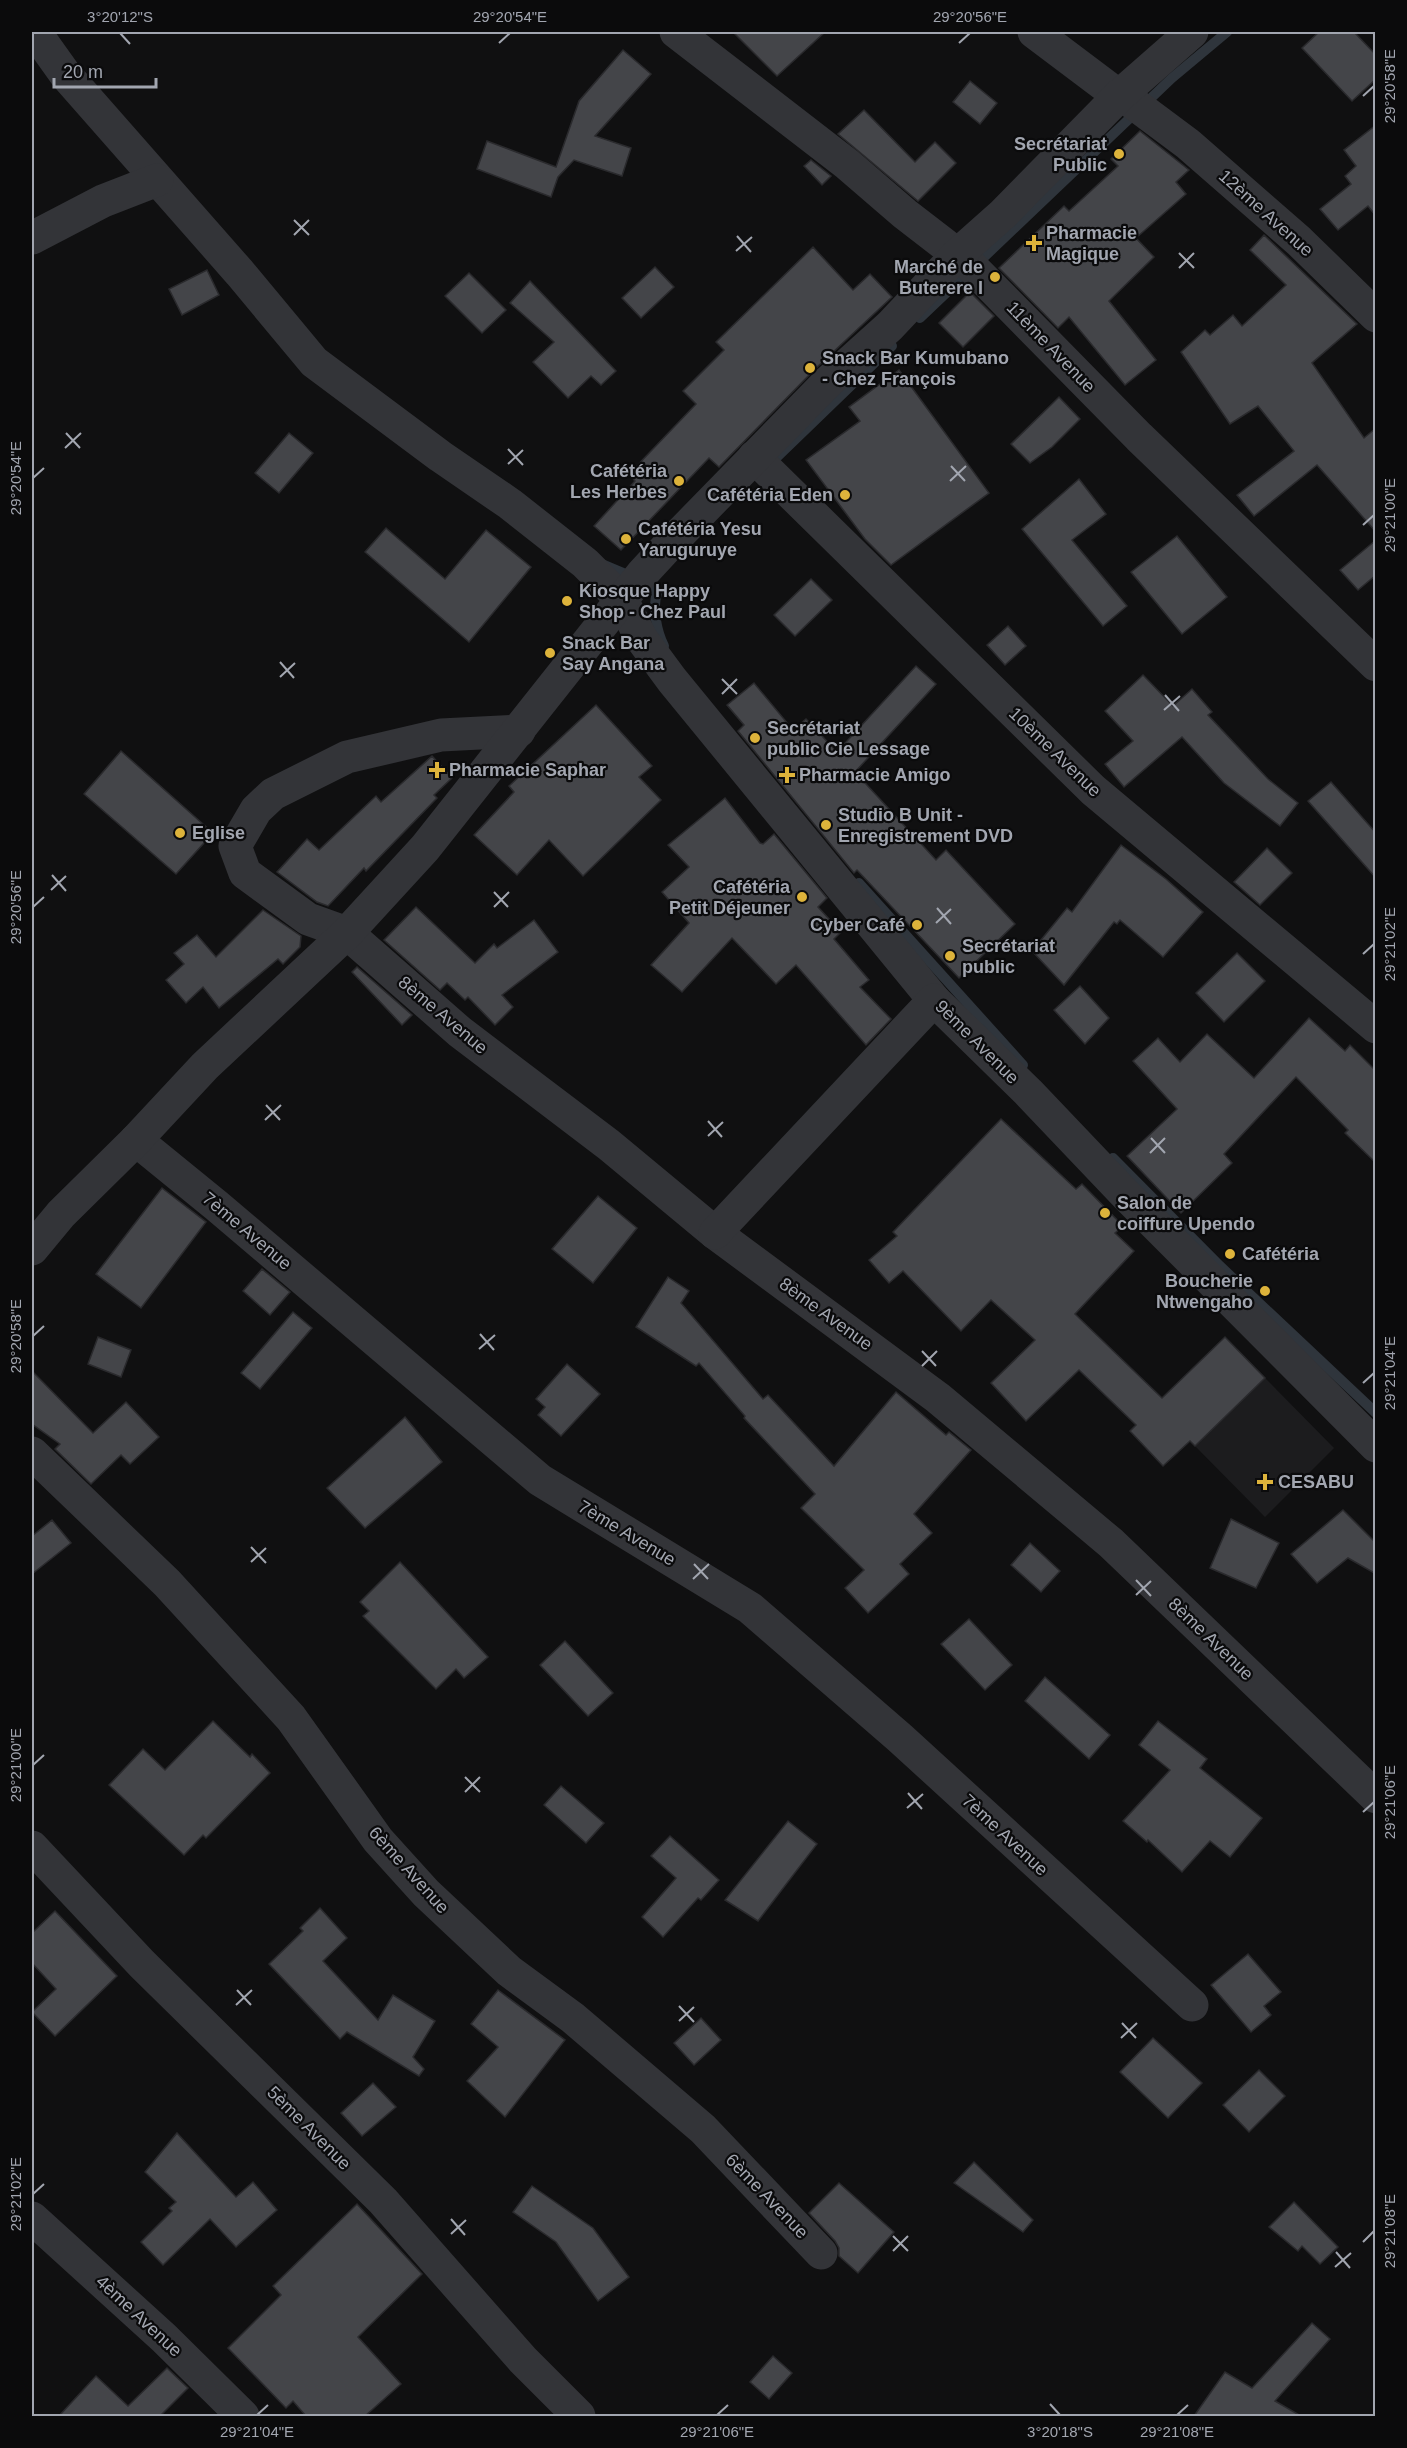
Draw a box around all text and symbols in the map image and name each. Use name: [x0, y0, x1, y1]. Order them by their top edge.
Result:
text: 3°20'12"S: [87, 8, 153, 25]
text: 29°20'54"E: [473, 8, 547, 25]
text: 29°20'56"E: [933, 8, 1007, 25]
text: 29°20'58"E: [1381, 49, 1398, 123]
scale bar: [54, 51, 156, 89]
text: 20 m: [63, 62, 103, 82]
place label: Secrétariat Public: [1014, 134, 1107, 175]
marker: Secrétariat Public: [1112, 147, 1126, 161]
street label: 12ème Avenue: [1215, 165, 1317, 261]
place label: Pharmacie Magique: [1046, 223, 1137, 264]
marker: Pharmacie Magique: [1027, 236, 1041, 250]
place label: Marché de Buterere I: [894, 257, 983, 298]
marker: Marché de Buterere I: [988, 270, 1002, 284]
street label: 11ème Avenue: [1003, 297, 1099, 397]
place label: Snack Bar Kumubano - Chez François: [822, 348, 1009, 389]
marker: Snack Bar Kumubano - Chez François: [803, 361, 817, 375]
text: 29°20'54"E: [7, 441, 24, 515]
place label: Cafétéria Les Herbes: [570, 461, 668, 502]
marker: Cafétéria Les Herbes: [672, 474, 686, 488]
text: 29°21'00"E: [1381, 478, 1398, 552]
place label: Cafétéria Eden: [707, 485, 833, 505]
marker: Cafétéria Eden: [838, 488, 852, 502]
place label: Cafétéria Yesu Yaruguruye: [638, 519, 762, 560]
marker: Cafétéria Yesu Yaruguruye: [619, 532, 633, 546]
place label: Kiosque Happy Shop - Chez Paul: [579, 581, 726, 622]
marker: Kiosque Happy Shop - Chez Paul: [560, 594, 574, 608]
place label: Snack Bar Say Angana: [562, 633, 665, 674]
marker: Snack Bar Say Angana: [543, 646, 557, 660]
street label: 10ème Avenue: [1005, 703, 1105, 801]
place label: Secrétariat public Cie Lessage: [767, 718, 930, 759]
marker: Secrétariat public Cie Lessage: [748, 731, 762, 745]
place label: Pharmacie Saphar: [449, 760, 606, 780]
marker: Pharmacie Saphar: [430, 763, 444, 777]
place label: Pharmacie Amigo: [799, 765, 950, 785]
marker: Pharmacie Amigo: [780, 768, 794, 782]
place label: Studio B Unit - Enregistrement DVD: [838, 805, 1013, 846]
marker: Studio B Unit - Enregistrement DVD: [819, 818, 833, 832]
place label: Eglise: [192, 823, 245, 843]
marker: Eglise: [173, 826, 187, 840]
text: 29°20'56"E: [7, 870, 24, 944]
place label: Cafétéria Petit Déjeuner: [669, 877, 791, 918]
marker: Cafétéria Petit Déjeuner: [795, 890, 809, 904]
text: 29°21'02"E: [1381, 907, 1398, 981]
place label: Cyber Café: [810, 915, 905, 935]
marker: Cyber Café: [910, 918, 924, 932]
place label: Secrétariat public: [962, 936, 1055, 977]
marker: Secrétariat public: [943, 949, 957, 963]
street label: 8ème Avenue: [395, 972, 491, 1058]
street label: 9ème Avenue: [931, 996, 1023, 1088]
street label: 7ème Avenue: [199, 1188, 295, 1274]
place label: Salon de coiffure Upendo: [1117, 1193, 1255, 1234]
marker: Salon de coiffure Upendo: [1098, 1206, 1112, 1220]
place label: Cafétéria: [1242, 1244, 1320, 1264]
marker: Cafétéria: [1223, 1247, 1237, 1261]
place label: Boucherie Ntwengaho: [1156, 1271, 1253, 1312]
street label: 8ème Avenue: [776, 1274, 876, 1354]
marker: Boucherie Ntwengaho: [1258, 1284, 1272, 1298]
text: 29°20'58"E: [7, 1299, 24, 1373]
text: 29°21'04"E: [1381, 1336, 1398, 1410]
place label: CESABU: [1278, 1472, 1354, 1492]
marker: CESABU: [1256, 1473, 1274, 1491]
street label: 7ème Avenue: [575, 1496, 679, 1570]
street label: 8ème Avenue: [1165, 1594, 1257, 1684]
text: 29°21'00"E: [7, 1728, 24, 1802]
text: 29°21'06"E: [1381, 1765, 1398, 1839]
street label: 7ème Avenue: [958, 1790, 1052, 1880]
street label: 6ème Avenue: [365, 1823, 453, 1917]
street label: 5ème Avenue: [263, 2082, 355, 2174]
street label: 6ème Avenue: [722, 2150, 812, 2242]
text: 29°21'02"E: [7, 2157, 24, 2231]
text: 29°21'08"E: [1381, 2194, 1398, 2268]
street label: 4ème Avenue: [92, 2271, 186, 2361]
text: 29°21'04"E: [220, 2423, 294, 2440]
text: 29°21'06"E: [680, 2423, 754, 2440]
text: 3°20'18"S: [1027, 2423, 1093, 2440]
text: 29°21'08"E: [1140, 2423, 1214, 2440]

